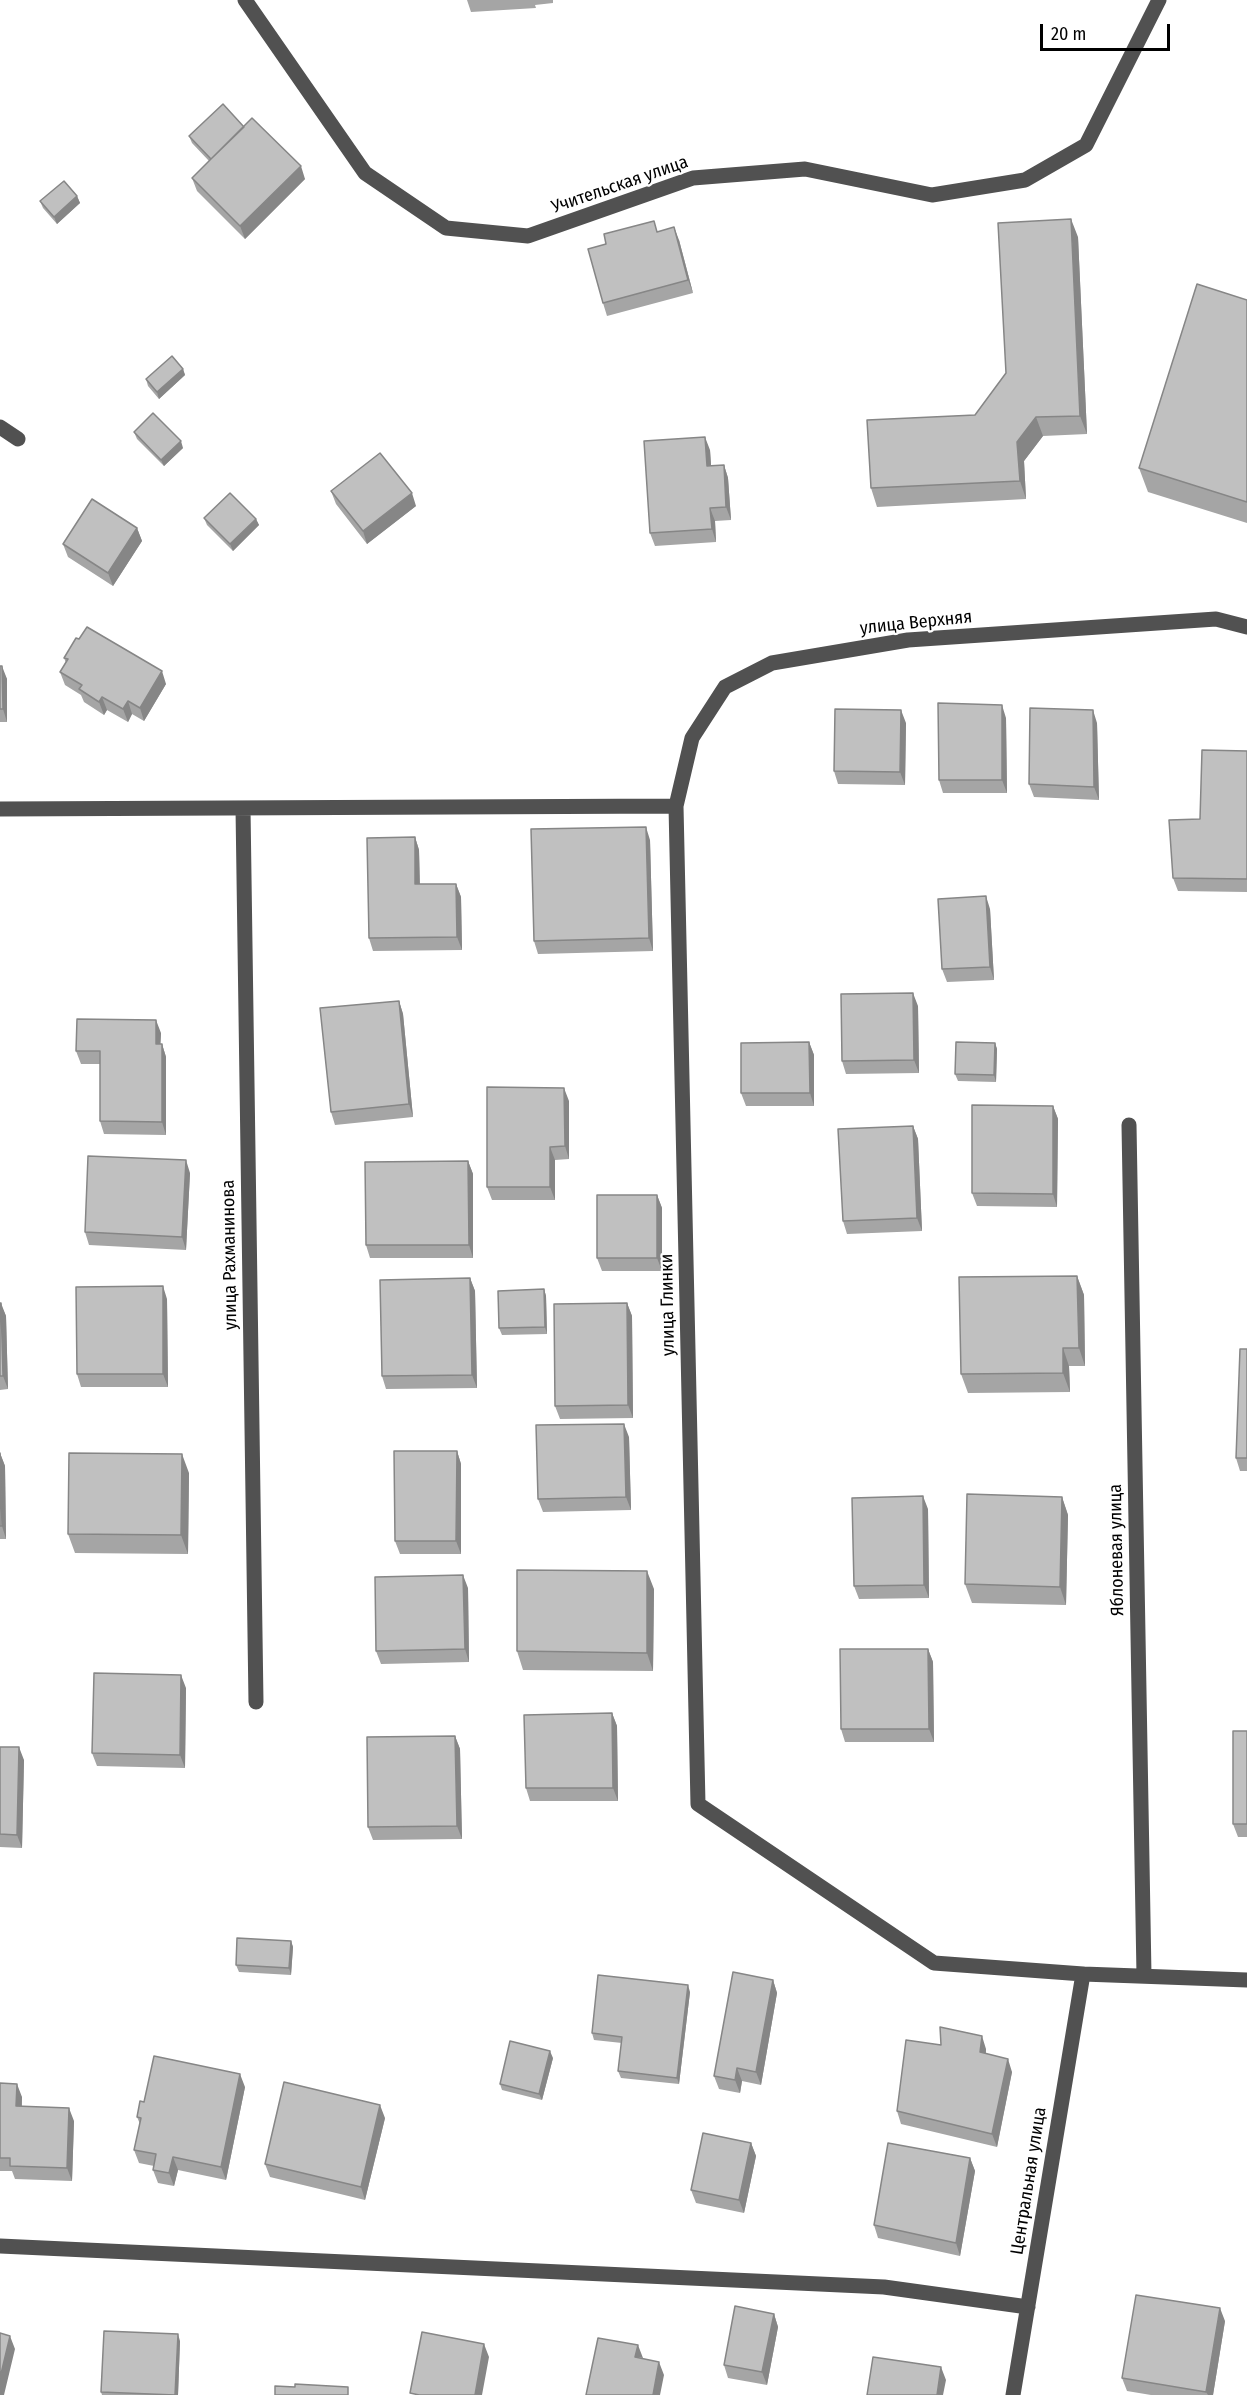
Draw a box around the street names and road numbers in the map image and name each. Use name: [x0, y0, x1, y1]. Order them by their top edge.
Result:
street label: Учительская улица: [549, 152, 691, 218]
street label: улица Верхняя: [859, 606, 973, 640]
street label: улица Рахманинова: [218, 1180, 242, 1330]
street label: улица Глинки: [656, 1254, 680, 1356]
street label: Яблоневая улица: [1105, 1484, 1129, 1616]
street label: Центральная улица: [1007, 2106, 1051, 2256]

